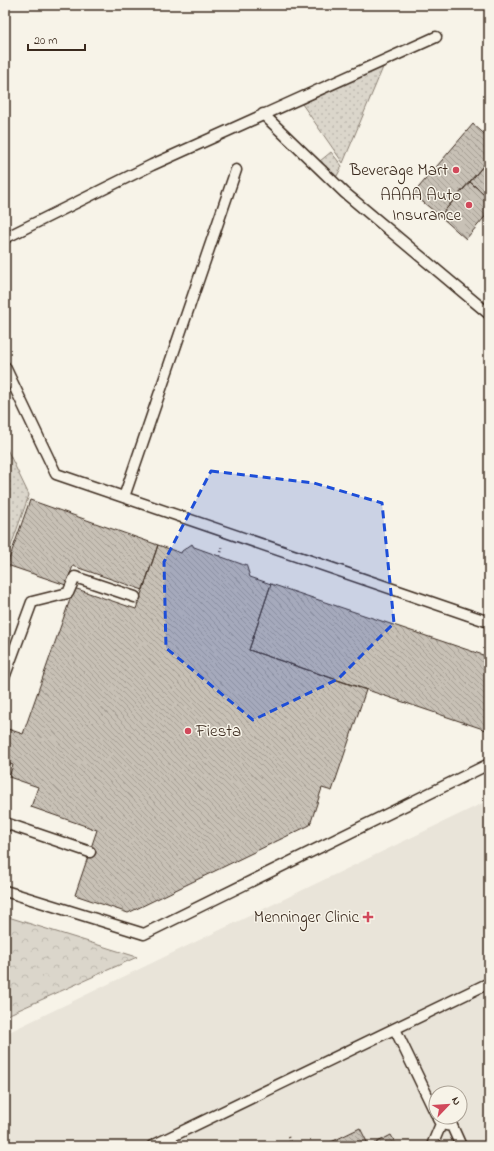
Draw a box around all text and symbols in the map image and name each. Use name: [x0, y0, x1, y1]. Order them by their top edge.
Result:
scale bar: [28, 26, 85, 52]
text: 20 m: [34, 32, 57, 50]
place label: Beverage Mart: [349, 158, 448, 185]
marker: Beverage Mart: [451, 165, 461, 175]
place label: AAAA Auto Insurance: [380, 183, 461, 228]
marker: AAAA Auto Insurance: [464, 200, 474, 210]
place label: Fiesta: [195, 719, 241, 744]
marker: Fiesta: [183, 726, 193, 736]
place label: Menninger Clinic: [254, 905, 359, 932]
marker: Menninger Clinic: [362, 911, 374, 923]
north arrow: [428, 1085, 468, 1125]
text: N: [447, 1094, 465, 1108]

